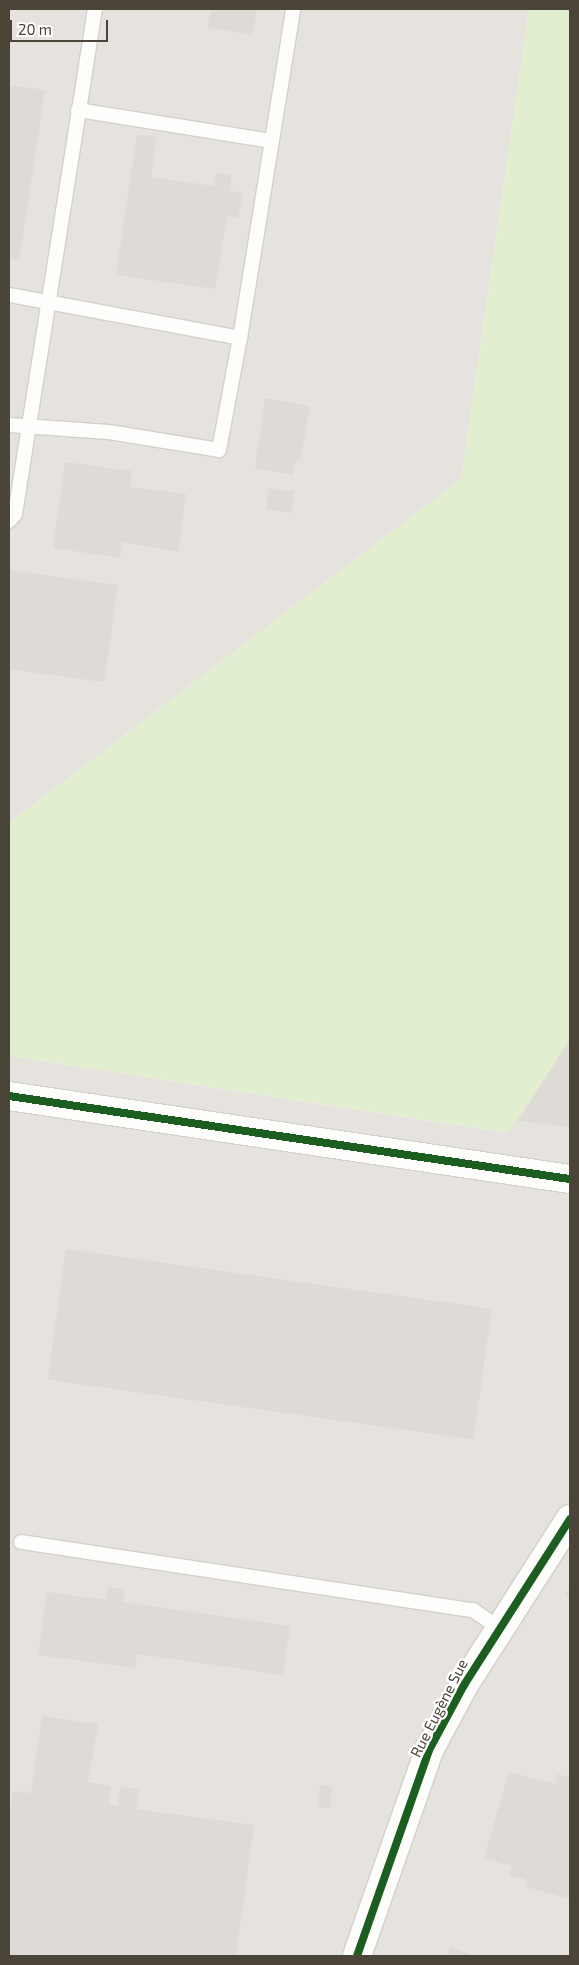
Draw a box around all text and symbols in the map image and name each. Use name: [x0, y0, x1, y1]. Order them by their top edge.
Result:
scale bar: [12, 10, 110, 42]
text: 20 m: [18, 20, 52, 38]
street label: Rue Eugène Sue: [407, 1656, 471, 1760]

